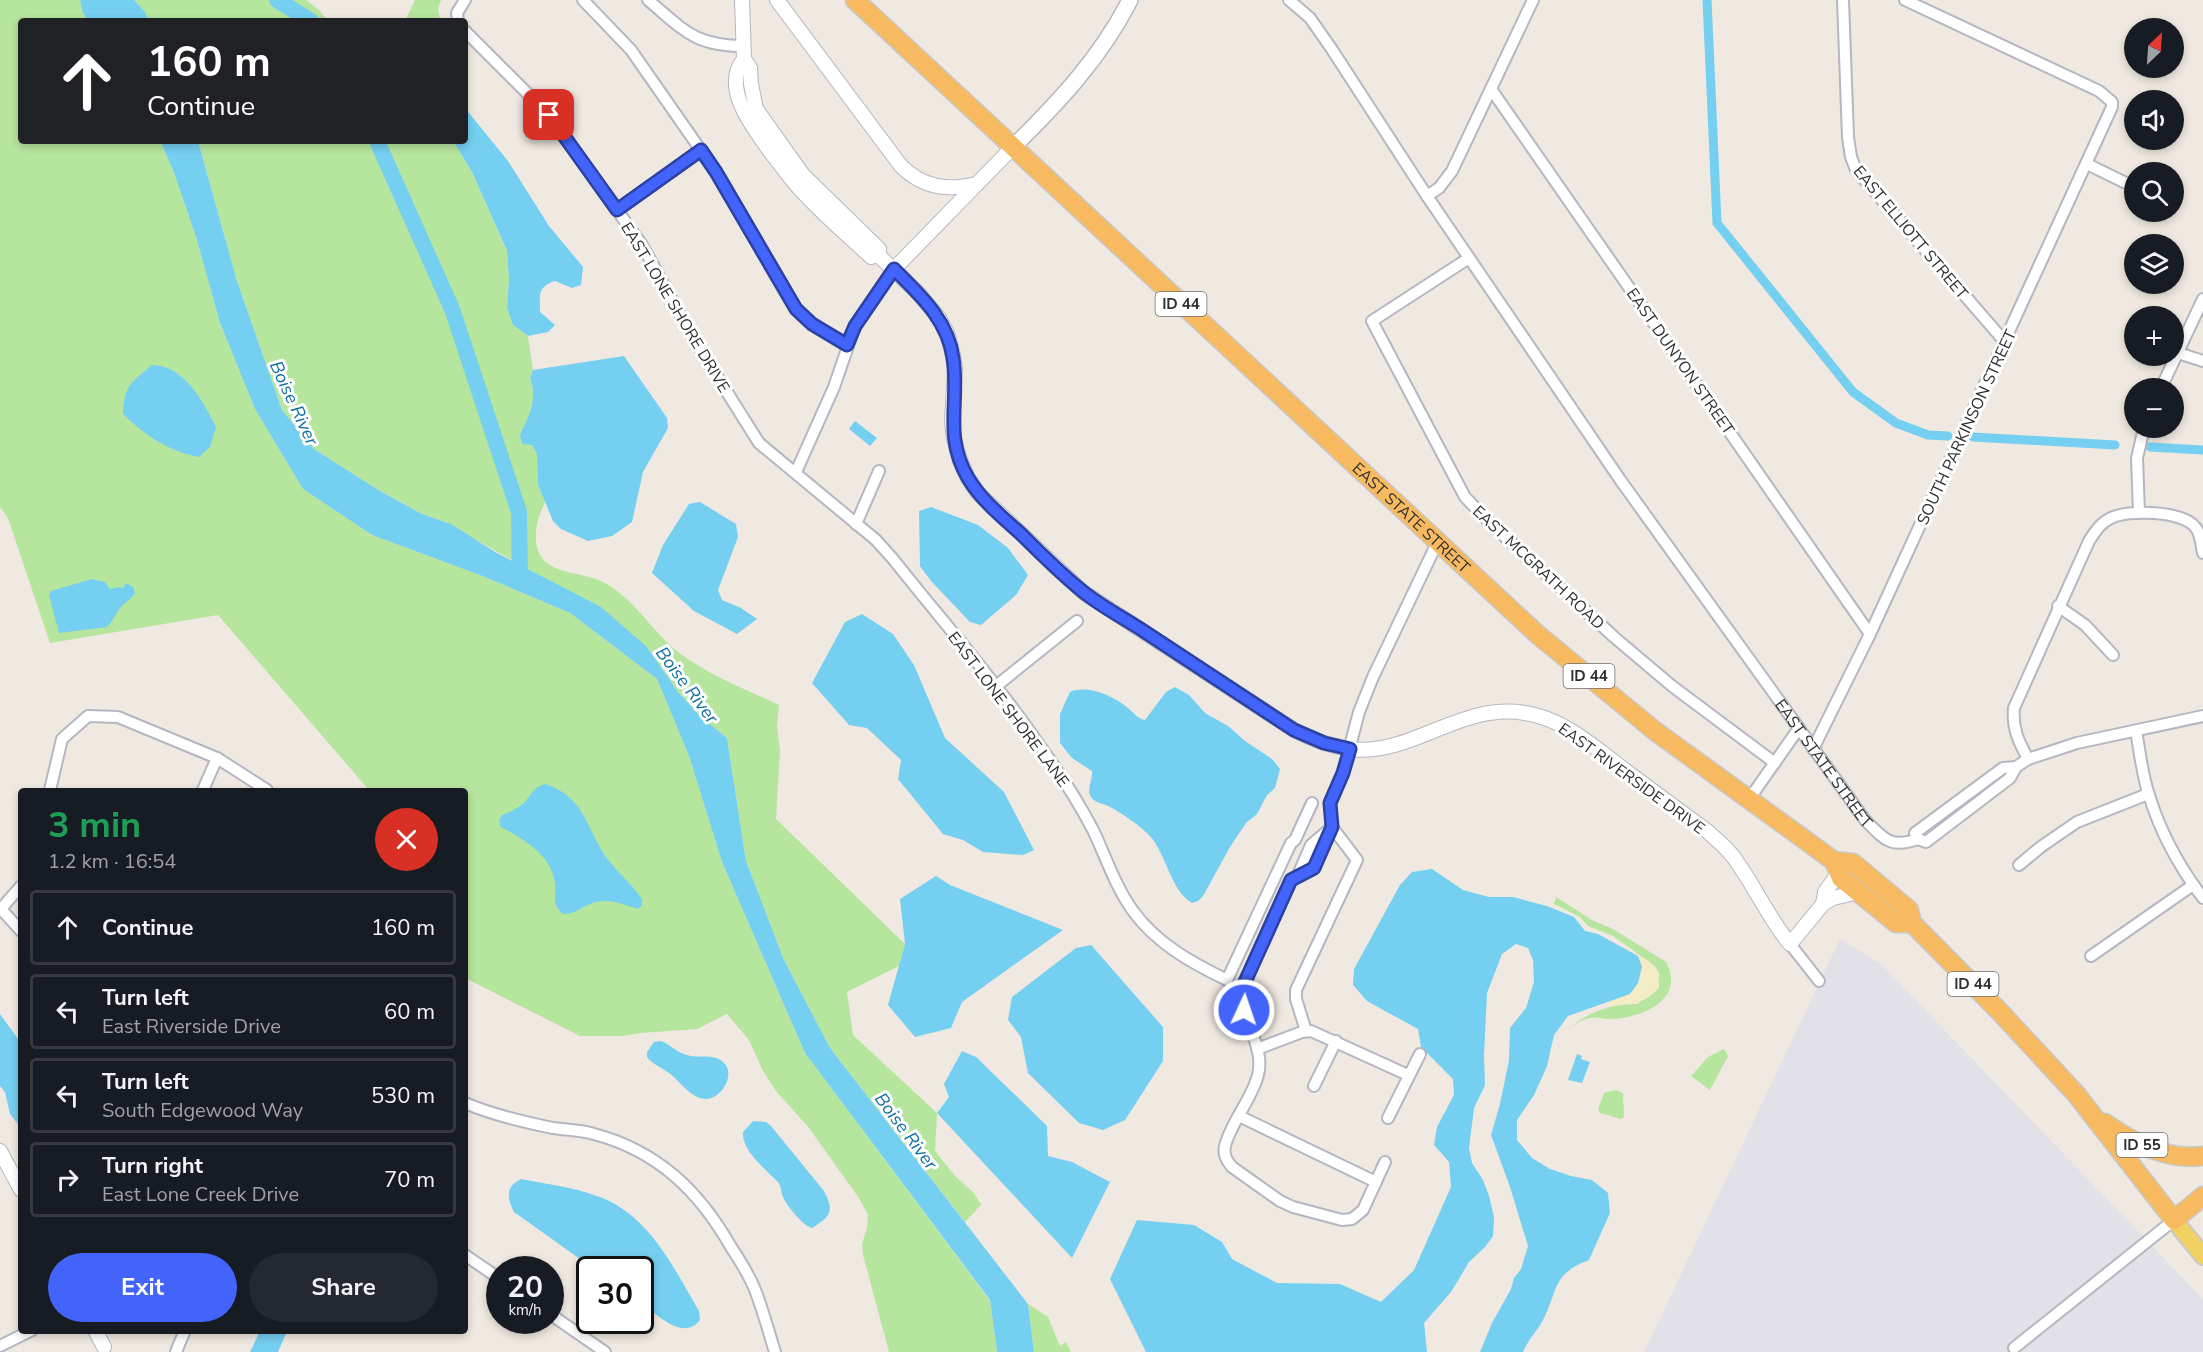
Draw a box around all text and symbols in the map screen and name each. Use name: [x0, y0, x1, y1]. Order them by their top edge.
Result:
north arrow: [2124, 18, 2184, 78]
map controls: [2124, 18, 2184, 438]
text: 160 m: [147, 34, 271, 91]
icon: ahead: [48, 42, 126, 120]
text: Continue: [147, 88, 255, 125]
pin: [523, 89, 574, 140]
button: sound: [2124, 90, 2184, 150]
icon: arrive: [532, 98, 565, 131]
street label: EAST ELLIOTT STREET: [1848, 161, 1973, 304]
button: search: [2124, 162, 2184, 222]
street label: EAST LONE SHORE DRIVE: [615, 218, 735, 397]
button: layers: [2124, 234, 2184, 294]
street label: EAST DUNYON STREET: [1621, 284, 1739, 440]
road number: ID 44: [1156, 292, 1206, 316]
button: +: [2124, 306, 2184, 366]
street label: SOUTH PARKINSON STREET: [1912, 326, 2022, 529]
water label: Boise River: [264, 357, 324, 450]
button: −: [2124, 378, 2184, 438]
street label: EAST STATE STREET: [1347, 458, 1475, 579]
street label: EAST MCGRATH ROAD: [1468, 501, 1609, 635]
street label: EAST LONE SHORE LANE: [942, 627, 1074, 792]
water label: Boise River: [650, 642, 724, 729]
road number: ID 44: [1564, 664, 1614, 688]
street label: EAST STATE STREET: [1769, 695, 1877, 834]
street label: EAST RIVERSIDE DRIVE: [1554, 718, 1709, 839]
text: 3 min: [48, 801, 141, 850]
button: close: [375, 808, 438, 871]
text: 1.2 km · 16:54: [48, 848, 176, 875]
icon: ahead: [51, 911, 84, 944]
text: Continue: [102, 913, 193, 943]
text: 160 m: [371, 913, 435, 943]
road number: ID 44: [1948, 972, 1998, 996]
position arrow: [1212, 978, 1276, 1042]
text: Turn left: [102, 983, 189, 1013]
icon: left: [51, 995, 84, 1028]
text: 60 m: [384, 997, 435, 1027]
text: East Riverside Drive: [102, 1013, 281, 1040]
text: Turn left: [102, 1067, 189, 1097]
icon: left: [51, 1079, 84, 1112]
text: 530 m: [371, 1081, 435, 1111]
water label: Boise River: [869, 1088, 943, 1175]
text: South Edgewood Way: [102, 1097, 303, 1124]
road number: ID 55: [2116, 1133, 2168, 1157]
text: Turn right: [102, 1151, 203, 1181]
icon: right: [51, 1163, 84, 1196]
text: 70 m: [384, 1165, 435, 1195]
text: East Lone Creek Drive: [102, 1181, 299, 1208]
button: Exit: [48, 1253, 237, 1322]
button: Share: [249, 1253, 438, 1322]
speed limit sign: 30: [576, 1256, 654, 1334]
text: 20: [507, 1267, 543, 1308]
text: km/h: [508, 1300, 542, 1320]

